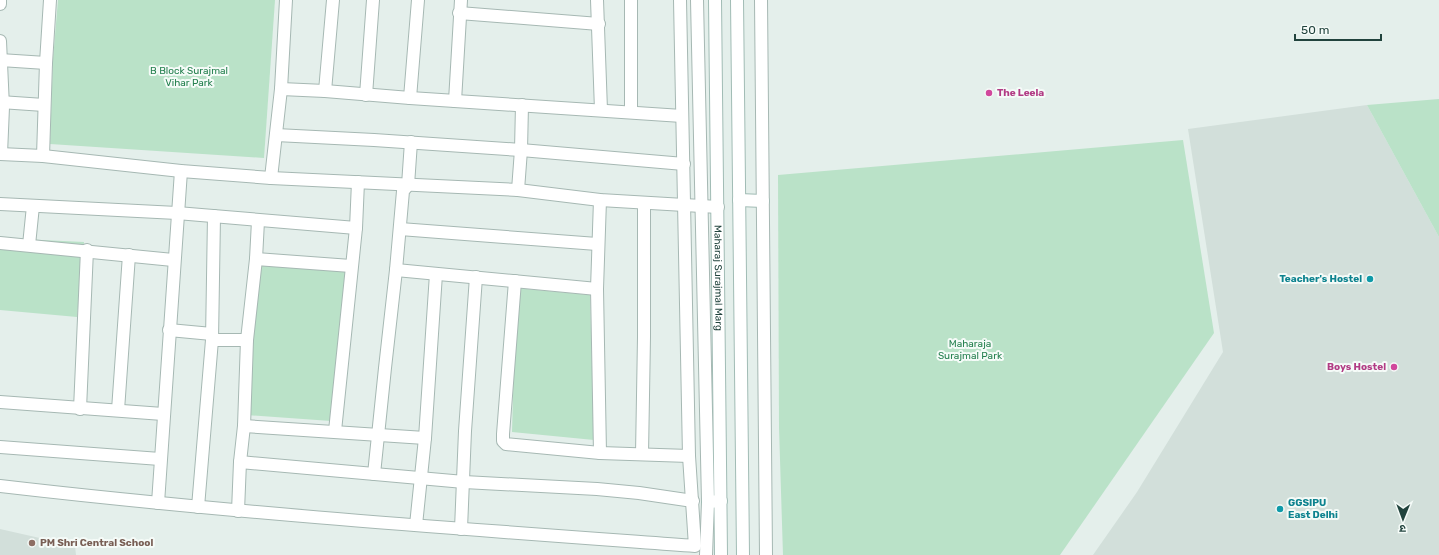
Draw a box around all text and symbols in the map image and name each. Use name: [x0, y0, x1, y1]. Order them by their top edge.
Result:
scale bar: [1295, 16, 1381, 42]
text: 50 m: [1301, 23, 1329, 37]
park label: B Block Surajmal Vihar Park: [150, 65, 228, 89]
place label: The Leela: [997, 87, 1044, 99]
marker: The Leela: [984, 88, 994, 98]
street label: Maharaj Surajmal Marg: [711, 225, 725, 331]
place label: Teacher's Hostel: [1279, 273, 1362, 285]
marker: Teacher's Hostel: [1365, 274, 1375, 284]
park label: Maharaja Surajmal Park: [938, 338, 1003, 362]
place label: Boys Hostel: [1327, 361, 1386, 373]
marker: Boys Hostel: [1389, 362, 1399, 372]
place label: GGSIPU East Delhi: [1288, 497, 1338, 521]
north arrow: [1383, 499, 1423, 539]
marker: GGSIPU East Delhi: [1275, 504, 1285, 514]
text: उ: [1399, 522, 1406, 535]
place label: PM Shri Central School: [40, 537, 153, 549]
marker: PM Shri Central School: [27, 538, 37, 548]

